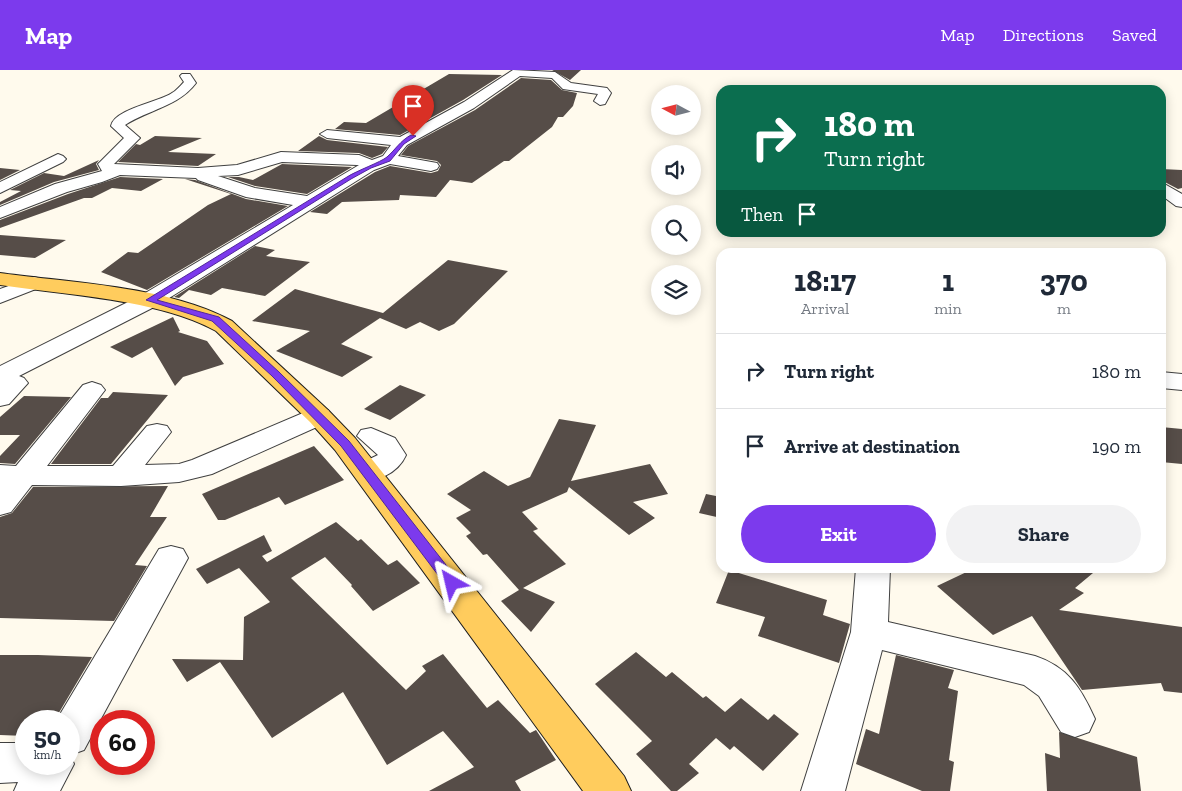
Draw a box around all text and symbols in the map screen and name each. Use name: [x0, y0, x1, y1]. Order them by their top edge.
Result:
text: Map: [25, 21, 72, 50]
text: Map: [940, 24, 975, 46]
text: Directions: [1003, 24, 1084, 46]
text: Saved: [1112, 24, 1157, 46]
pin: [392, 85, 434, 136]
north arrow: [651, 85, 701, 135]
map controls: [651, 85, 701, 315]
icon: arrive: [399, 92, 427, 120]
text: 180 m: [824, 103, 914, 145]
icon: right: [741, 105, 806, 170]
button: sound: [651, 145, 701, 195]
text: Turn right: [824, 145, 925, 172]
icon: arrive: [793, 200, 821, 228]
text: Then: [741, 203, 783, 226]
button: search: [651, 205, 701, 255]
text: 18:17: [794, 263, 856, 299]
text: 1: [942, 263, 954, 299]
text: 370: [1040, 263, 1088, 299]
button: layers: [651, 265, 701, 315]
text: Arrival: [801, 299, 849, 318]
text: min: [934, 299, 962, 318]
text: m: [1057, 299, 1071, 318]
icon: right: [741, 357, 769, 385]
text: Turn right: [784, 360, 874, 383]
text: 180 m: [1092, 360, 1141, 383]
icon: arrive: [741, 432, 769, 460]
text: Arrive at destination: [784, 435, 960, 458]
text: 190 m: [1092, 435, 1141, 458]
button: Exit: [741, 505, 936, 563]
button: Share: [946, 505, 1141, 563]
position arrow: [425, 556, 477, 608]
speed limit sign: 60: [90, 710, 155, 775]
text: 50: [34, 721, 61, 751]
text: km/h: [34, 748, 61, 762]

